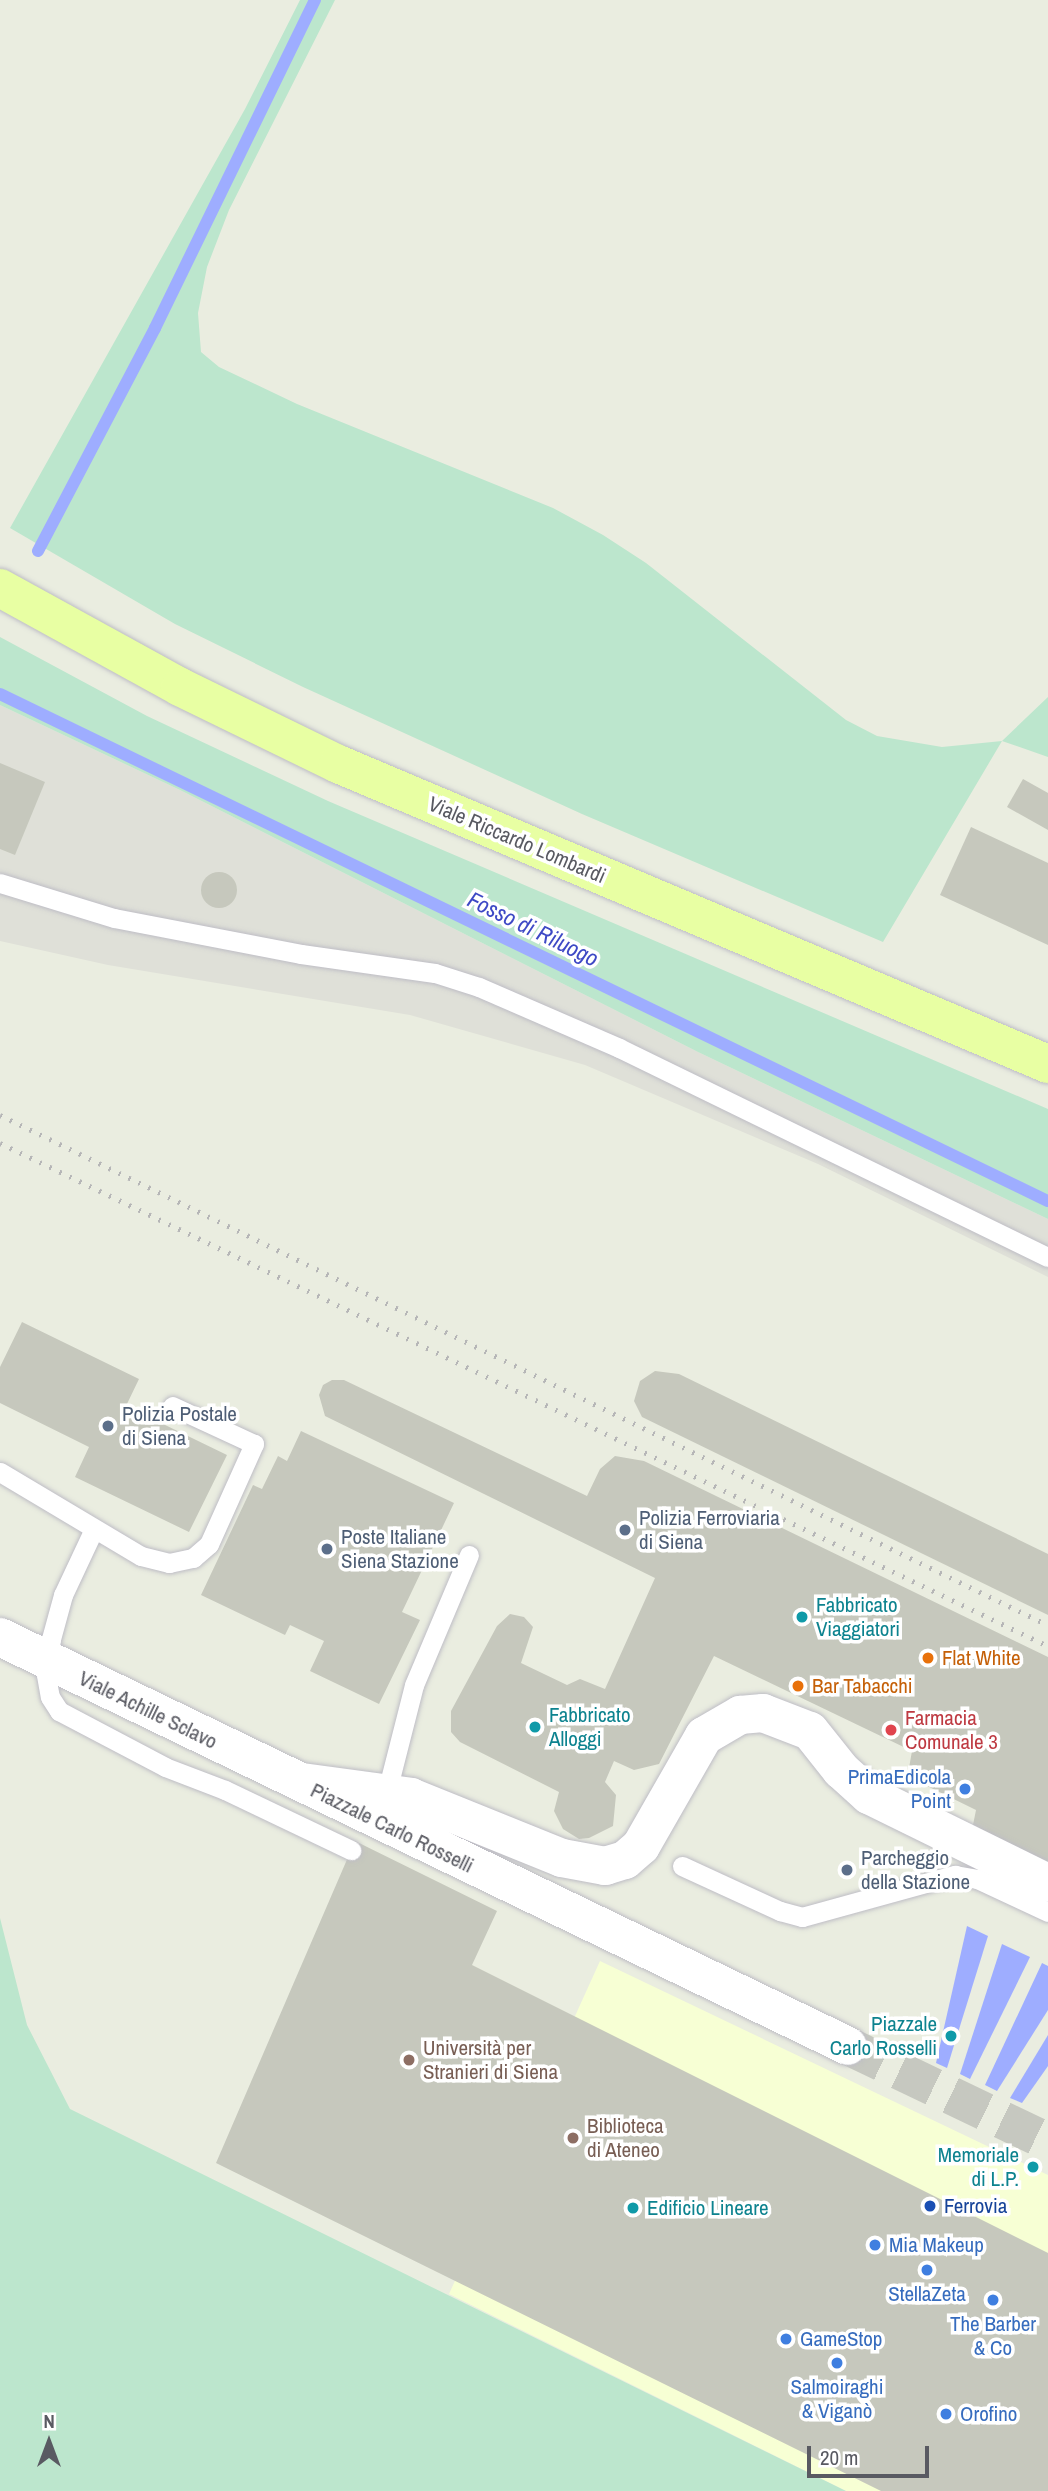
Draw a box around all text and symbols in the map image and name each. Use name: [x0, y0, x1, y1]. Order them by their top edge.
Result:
street label: Viale Riccardo Lombardi: [425, 791, 609, 889]
water label: Fosso di Riluogo: [463, 885, 603, 973]
place label: Polizia Postale di Siena: [122, 1401, 237, 1451]
marker: Polizia Postale di Siena: [100, 1418, 116, 1434]
place label: Polizia Ferroviaria di Siena: [639, 1505, 780, 1555]
marker: Polizia Ferroviaria di Siena: [617, 1522, 633, 1538]
place label: Poste Italiane Siena Stazione: [341, 1524, 459, 1574]
marker: Poste Italiane Siena Stazione: [319, 1541, 335, 1557]
place label: Fabbricato Viaggiatori: [816, 1592, 900, 1642]
marker: Fabbricato Viaggiatori: [794, 1609, 810, 1625]
place label: Flat White: [942, 1645, 1020, 1671]
marker: Flat White: [920, 1650, 936, 1666]
street label: Viale Achille Sclavo: [74, 1665, 222, 1755]
place label: Bar Tabacchi: [812, 1673, 913, 1699]
marker: Bar Tabacchi: [790, 1678, 806, 1694]
place label: Fabbricato Alloggi: [549, 1702, 630, 1752]
place label: Farmacia Comunale 3: [905, 1705, 998, 1755]
marker: Fabbricato Alloggi: [527, 1719, 543, 1735]
marker: Farmacia Comunale 3: [883, 1722, 899, 1738]
place label: PrimaEdicola Point: [848, 1764, 951, 1814]
street label: Piazzale Carlo Rosselli: [306, 1778, 478, 1878]
marker: PrimaEdicola Point: [957, 1781, 973, 1797]
place label: Parcheggio della Stazione: [861, 1845, 970, 1895]
marker: Parcheggio della Stazione: [839, 1862, 855, 1878]
place label: Piazzale Carlo Rosselli: [830, 2011, 937, 2061]
marker: Piazzale Carlo Rosselli: [943, 2028, 959, 2044]
place label: Università per Stranieri di Siena: [423, 2035, 558, 2085]
marker: Università per Stranieri di Siena: [401, 2052, 417, 2068]
place label: Biblioteca di Ateneo: [587, 2113, 664, 2163]
marker: Biblioteca di Ateneo: [565, 2130, 581, 2146]
place label: Memoriale di L.P.: [938, 2142, 1019, 2192]
marker: Memoriale di L.P.: [1025, 2159, 1041, 2175]
place label: Ferrovia: [944, 2193, 1007, 2219]
place label: Edificio Lineare: [647, 2195, 769, 2221]
marker: Ferrovia: [922, 2198, 938, 2214]
marker: Edificio Lineare: [625, 2200, 641, 2216]
place label: Mia Makeup: [889, 2232, 984, 2258]
marker: Mia Makeup: [867, 2237, 883, 2253]
marker: StellaZeta: [919, 2262, 935, 2278]
place label: StellaZeta: [888, 2281, 966, 2307]
marker: The Barber & Co: [985, 2292, 1001, 2308]
place label: The Barber & Co: [950, 2311, 1036, 2361]
place label: GameStop: [800, 2326, 882, 2352]
marker: GameStop: [778, 2331, 794, 2347]
marker: Salmoiraghi & Viganò: [829, 2355, 845, 2371]
place label: Salmoiraghi & Viganò: [791, 2374, 883, 2424]
place label: Orofino: [960, 2401, 1017, 2427]
marker: Orofino: [938, 2406, 954, 2422]
north arrow: [14, 2407, 84, 2477]
text: N: [43, 2408, 55, 2434]
scale bar: [810, 2432, 932, 2476]
text: 20 m: [820, 2443, 858, 2472]

